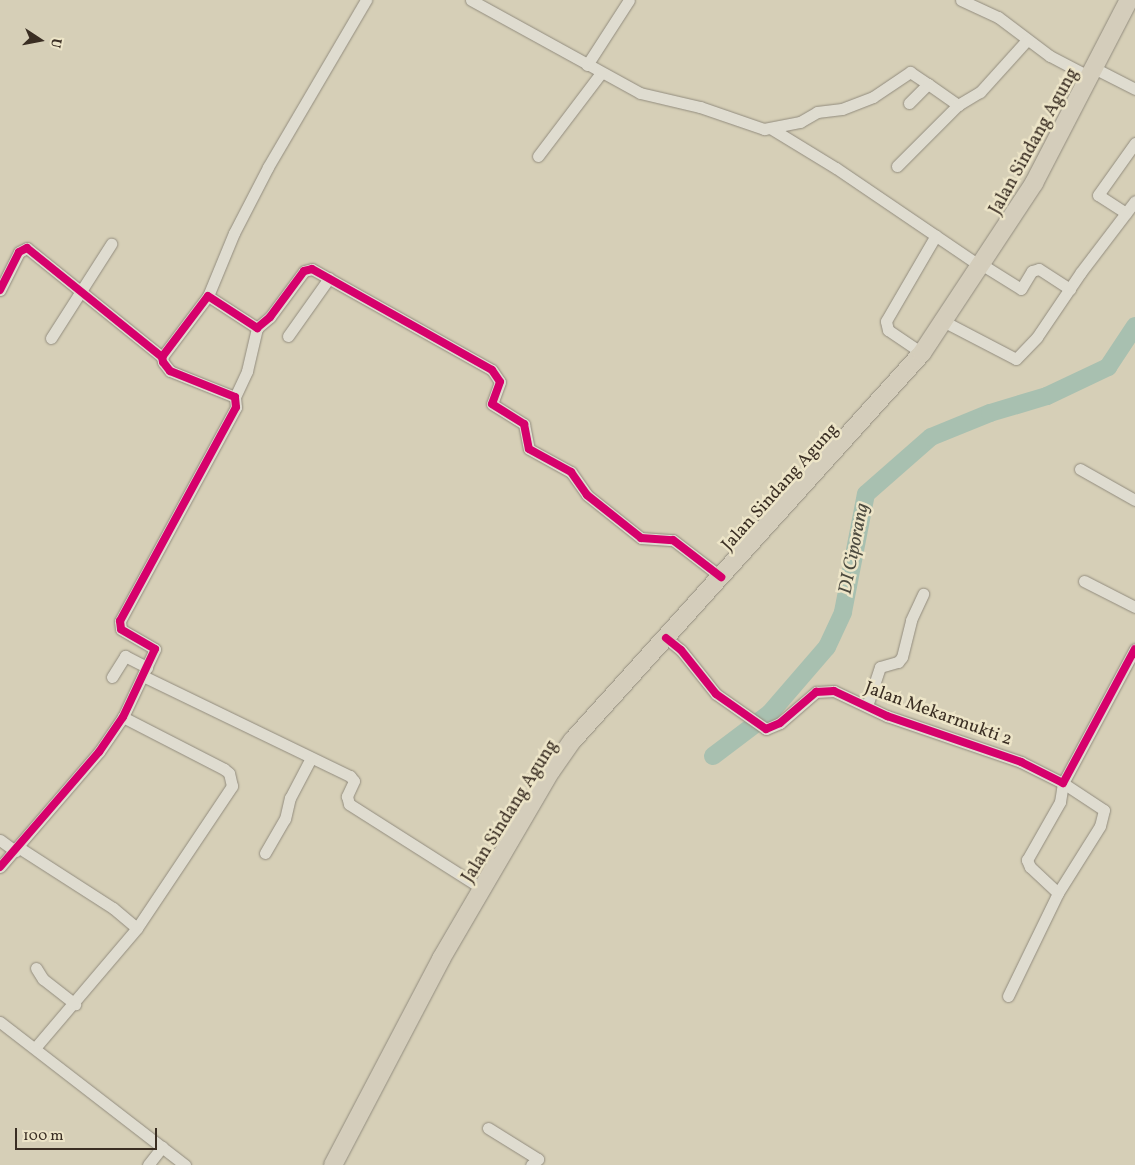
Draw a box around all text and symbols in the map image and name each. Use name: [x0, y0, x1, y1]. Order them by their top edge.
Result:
north arrow: [15, 15, 65, 65]
text: U: [45, 36, 65, 49]
street label: Jalan Sindang Agung: [986, 65, 1084, 219]
street label: Jalan Sindang Agung: [718, 420, 844, 556]
water label: DI Ciporang: [835, 502, 875, 596]
street label: Jalan Mekarmukti 2: [861, 678, 1015, 752]
street label: Jalan Sindang Agung: [458, 737, 564, 887]
scale bar: [18, 1118, 160, 1150]
text: 100 m: [23, 1126, 63, 1147]

